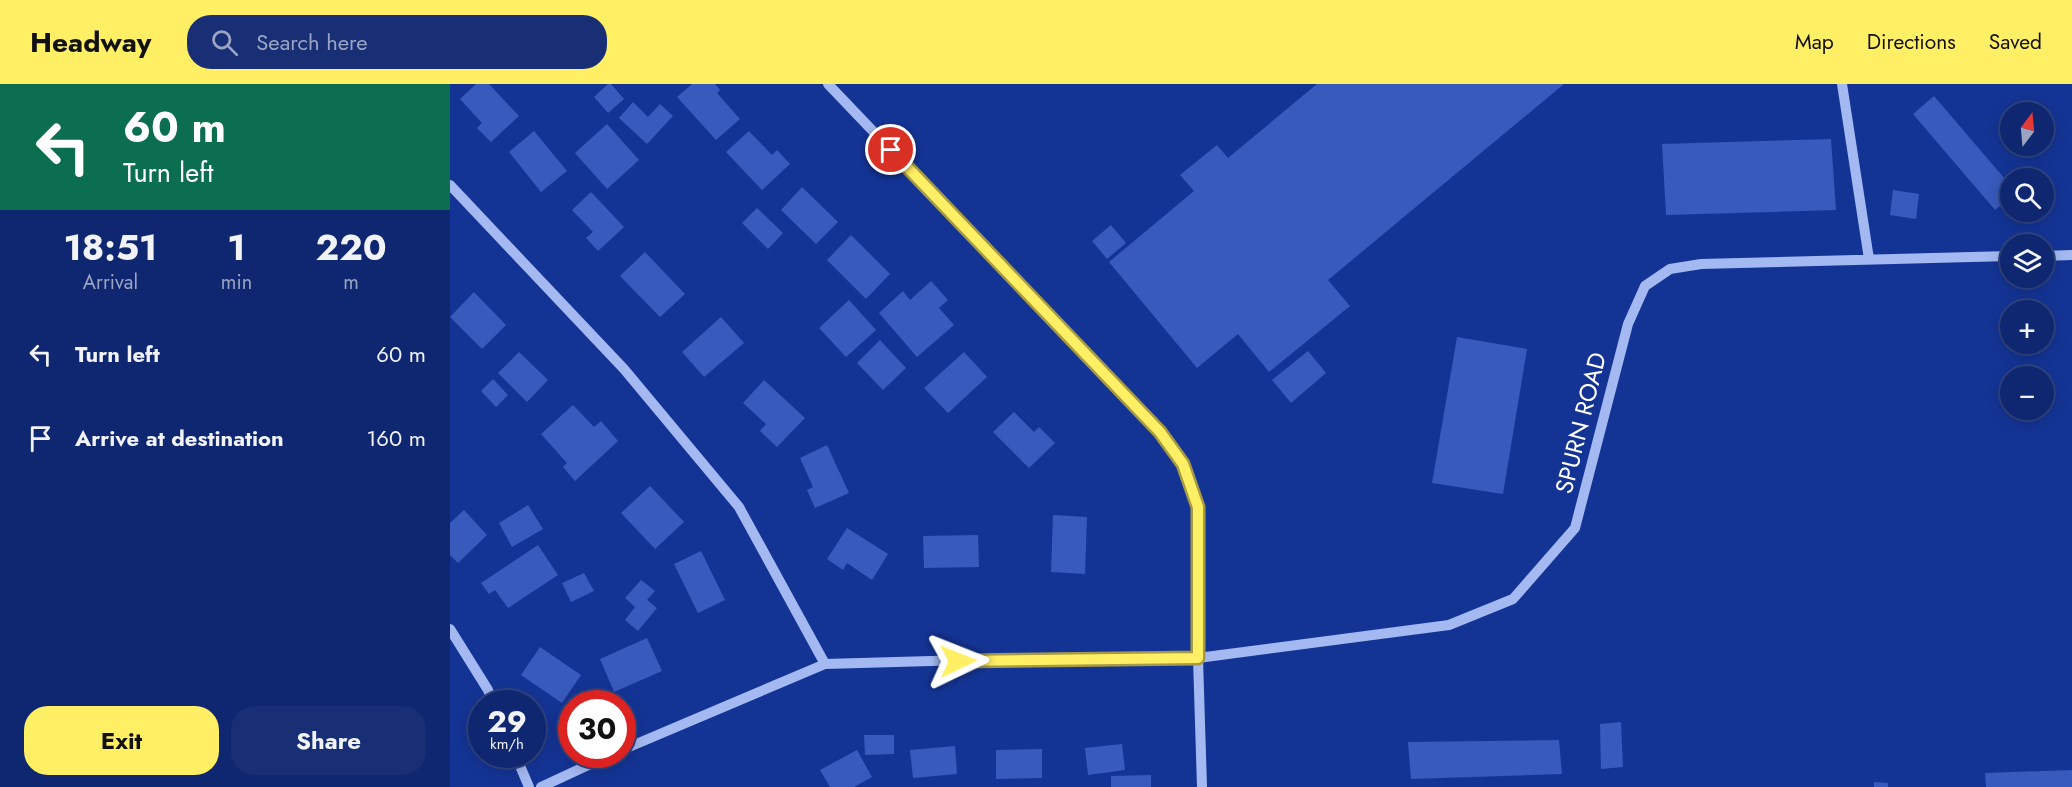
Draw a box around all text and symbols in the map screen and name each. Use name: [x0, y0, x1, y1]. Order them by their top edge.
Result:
search box: [187, 15, 607, 69]
text: Headway: [30, 22, 151, 63]
icon: search: [208, 26, 241, 59]
text: Search here: [256, 26, 368, 58]
text: Map: [1795, 27, 1834, 57]
text: Directions: [1867, 27, 1956, 57]
text: Saved: [1989, 27, 2042, 57]
text: 60 m: [123, 97, 226, 158]
north arrow: [2000, 102, 2054, 156]
map controls: [2000, 102, 2054, 420]
icon: left: [24, 108, 102, 186]
pin: [865, 124, 916, 175]
icon: arrive: [874, 133, 907, 166]
text: Turn left: [123, 153, 213, 192]
button: search: [2000, 168, 2054, 222]
text: 18:51: [63, 221, 157, 273]
text: 1: [227, 221, 246, 273]
text: 220: [316, 221, 387, 273]
button: layers: [2000, 234, 2054, 288]
text: Arrival: [83, 268, 138, 297]
text: min: [221, 268, 252, 297]
text: m: [343, 268, 359, 297]
button: +: [2000, 300, 2054, 354]
icon: left: [24, 338, 57, 371]
text: Turn left: [75, 338, 160, 370]
text: 60 m: [376, 338, 426, 370]
street label: SPURN ROAD: [1546, 349, 1615, 497]
button: −: [2000, 366, 2054, 420]
icon: arrive: [24, 422, 57, 455]
text: Arrive at destination: [75, 422, 284, 454]
text: 160 m: [366, 422, 426, 454]
position arrow: [926, 629, 990, 693]
speed limit sign: 30: [558, 690, 636, 768]
text: 29: [487, 700, 527, 743]
button: Exit: [24, 706, 219, 775]
button: Share: [231, 706, 426, 775]
text: km/h: [490, 733, 524, 755]

